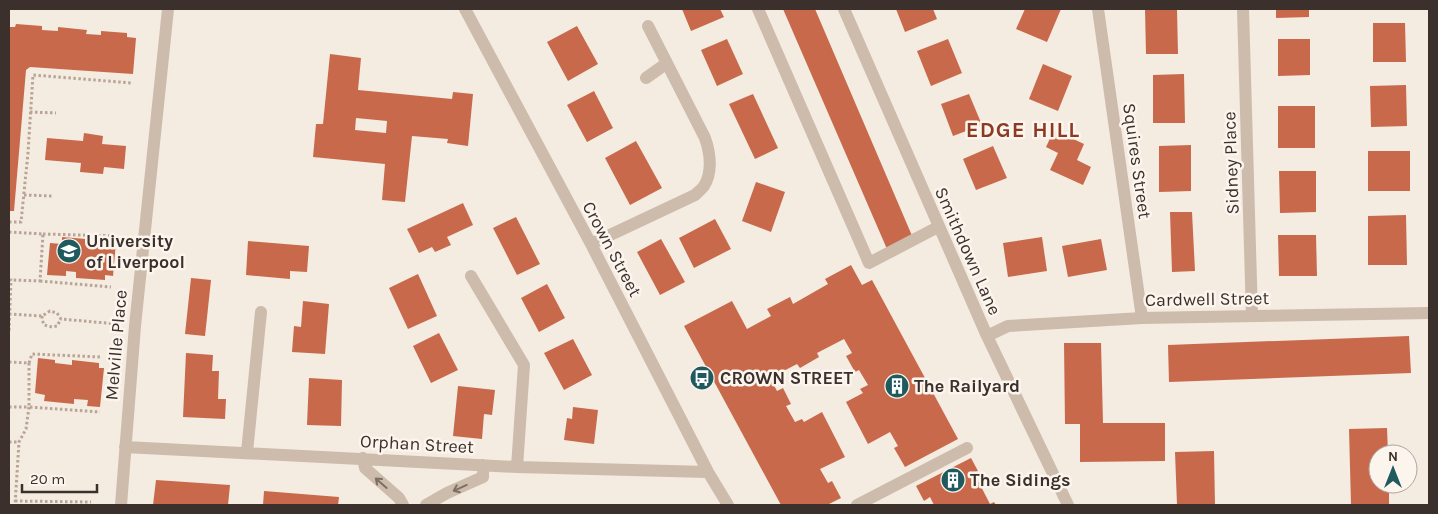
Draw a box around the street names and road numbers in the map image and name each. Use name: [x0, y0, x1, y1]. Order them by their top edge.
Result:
street label: Squires Street: [1118, 102, 1156, 220]
street label: Sidney Place: [1218, 111, 1244, 215]
street label: Smithdown Lane: [930, 184, 1006, 318]
street label: Crown Street: [578, 197, 646, 301]
street label: Cardwell Street: [1145, 287, 1269, 311]
street label: Melville Place: [100, 289, 132, 401]
street label: Orphan Street: [360, 430, 475, 458]

